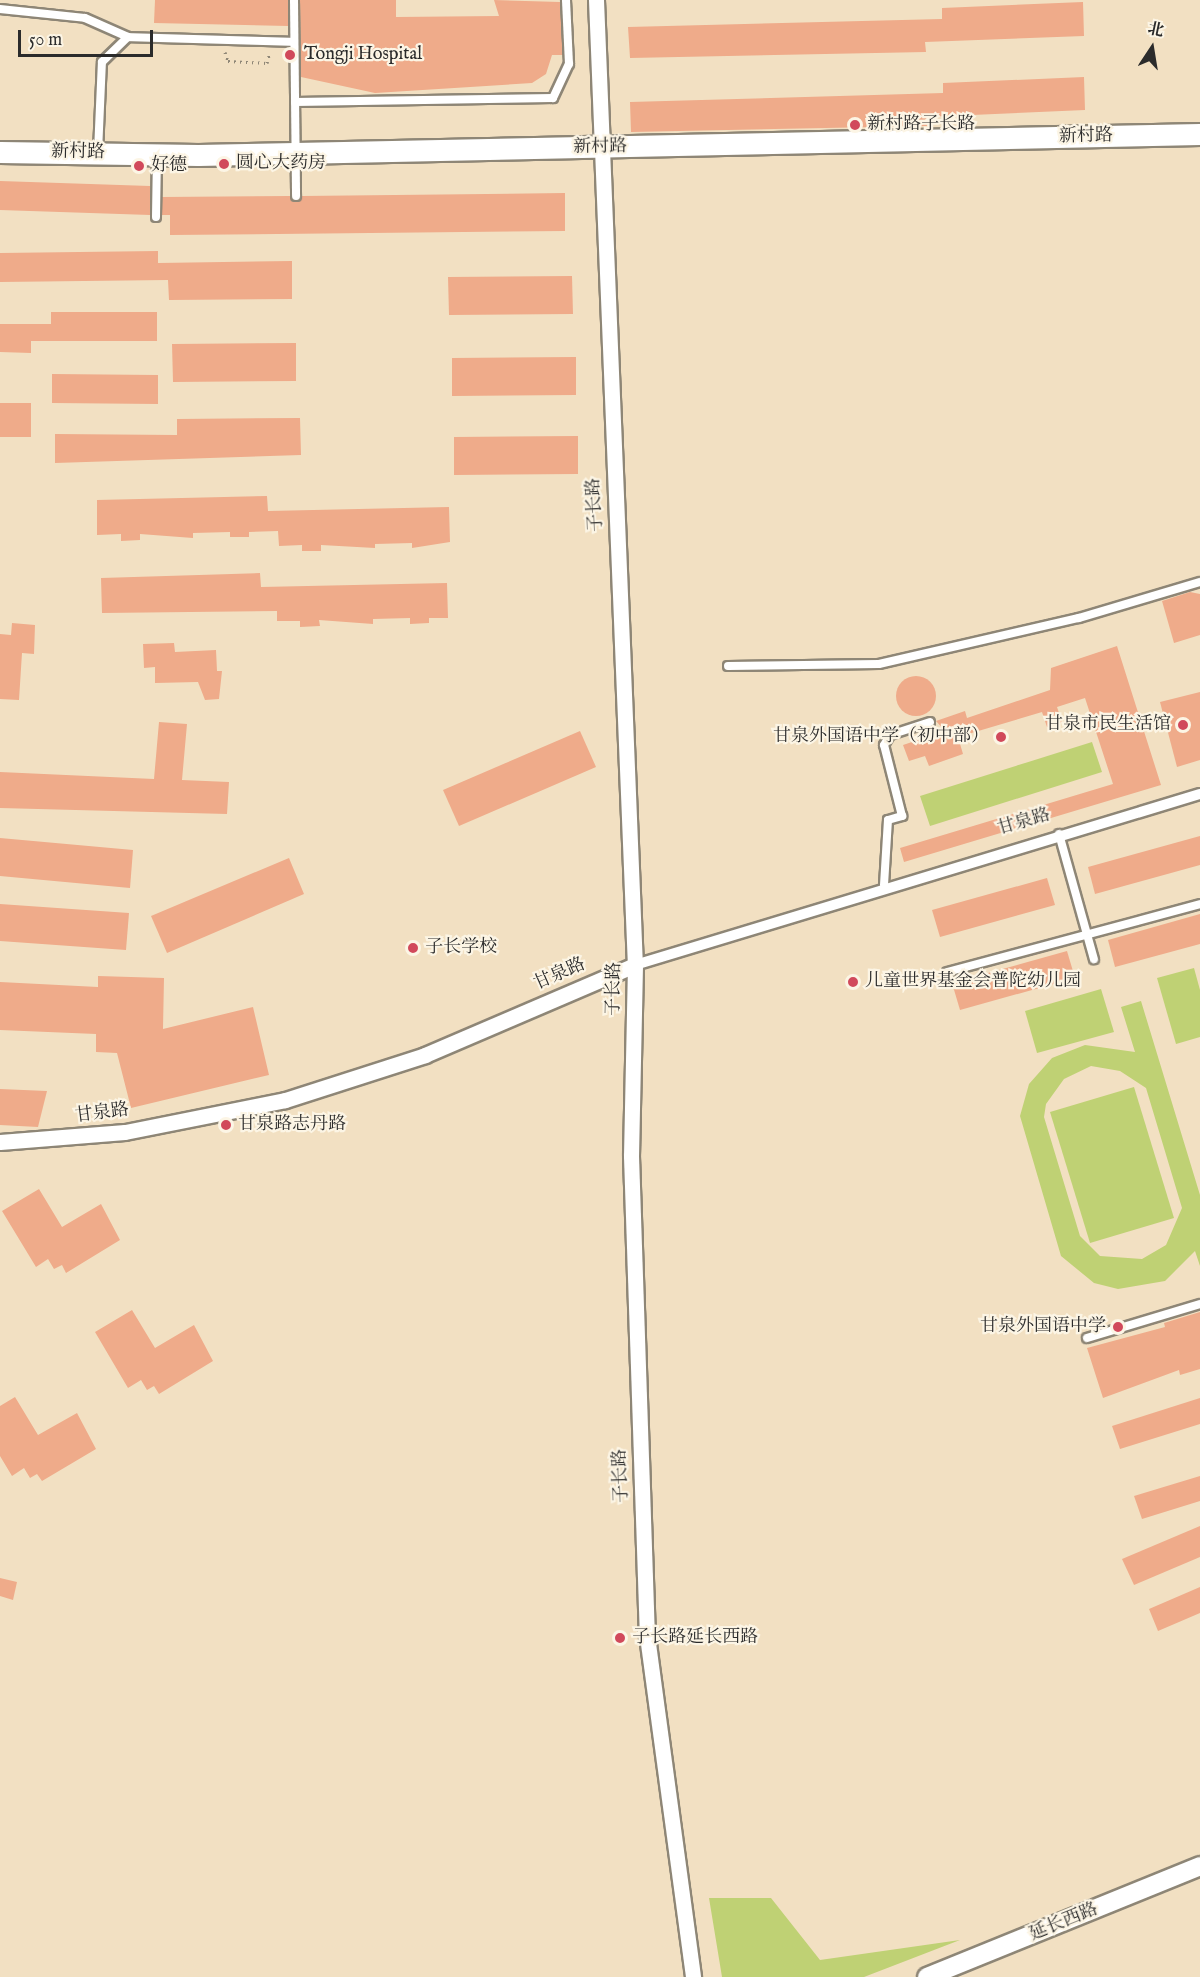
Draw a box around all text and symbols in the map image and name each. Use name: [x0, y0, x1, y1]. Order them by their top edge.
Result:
scale bar: [21, 18, 156, 56]
north arrow: [1122, 18, 1182, 78]
text: 北: [1146, 19, 1166, 42]
text: 50 m: [29, 29, 62, 52]
place label: Tongji Hospital: [304, 44, 422, 66]
marker: Tongji Hospital: [281, 46, 299, 64]
place label: 新村路子长路: [867, 114, 975, 136]
marker: 新村路子长路: [848, 118, 862, 132]
street label: 新村路: [1059, 126, 1113, 148]
street label: 新村路: [573, 137, 627, 159]
street label: 新村路: [51, 142, 105, 164]
place label: 圆心大药房: [236, 153, 326, 175]
place label: 好德: [151, 155, 187, 177]
marker: 圆心大药房: [217, 157, 231, 171]
marker: 好德: [132, 159, 146, 173]
street label: 子长路: [584, 477, 608, 533]
place label: 甘泉市民生活馆: [1045, 714, 1171, 736]
marker: 甘泉市民生活馆: [1176, 718, 1190, 732]
place label: 甘泉外国语中学（初中部）: [773, 726, 989, 748]
marker: 甘泉外国语中学（初中部）: [994, 730, 1008, 744]
street label: 甘泉路: [995, 805, 1053, 841]
place label: 子长学校: [425, 937, 497, 959]
marker: 子长学校: [406, 941, 420, 955]
street label: 甘泉路: [531, 954, 589, 996]
street label: 子长路: [604, 962, 626, 1016]
place label: 儿童世界基金会普陀幼儿园: [865, 971, 1081, 993]
marker: 儿童世界基金会普陀幼儿园: [846, 975, 860, 989]
street label: 甘泉路: [74, 1100, 130, 1128]
place label: 甘泉路志丹路: [238, 1114, 346, 1136]
marker: 甘泉路志丹路: [219, 1118, 233, 1132]
place label: 甘泉外国语中学: [980, 1316, 1106, 1338]
marker: 甘泉外国语中学: [1111, 1320, 1125, 1334]
street label: 子长路: [610, 1449, 634, 1503]
place label: 子长路延长西路: [632, 1627, 758, 1649]
marker: 子长路延长西路: [613, 1631, 627, 1645]
street label: 延长西路: [1027, 1900, 1101, 1946]

